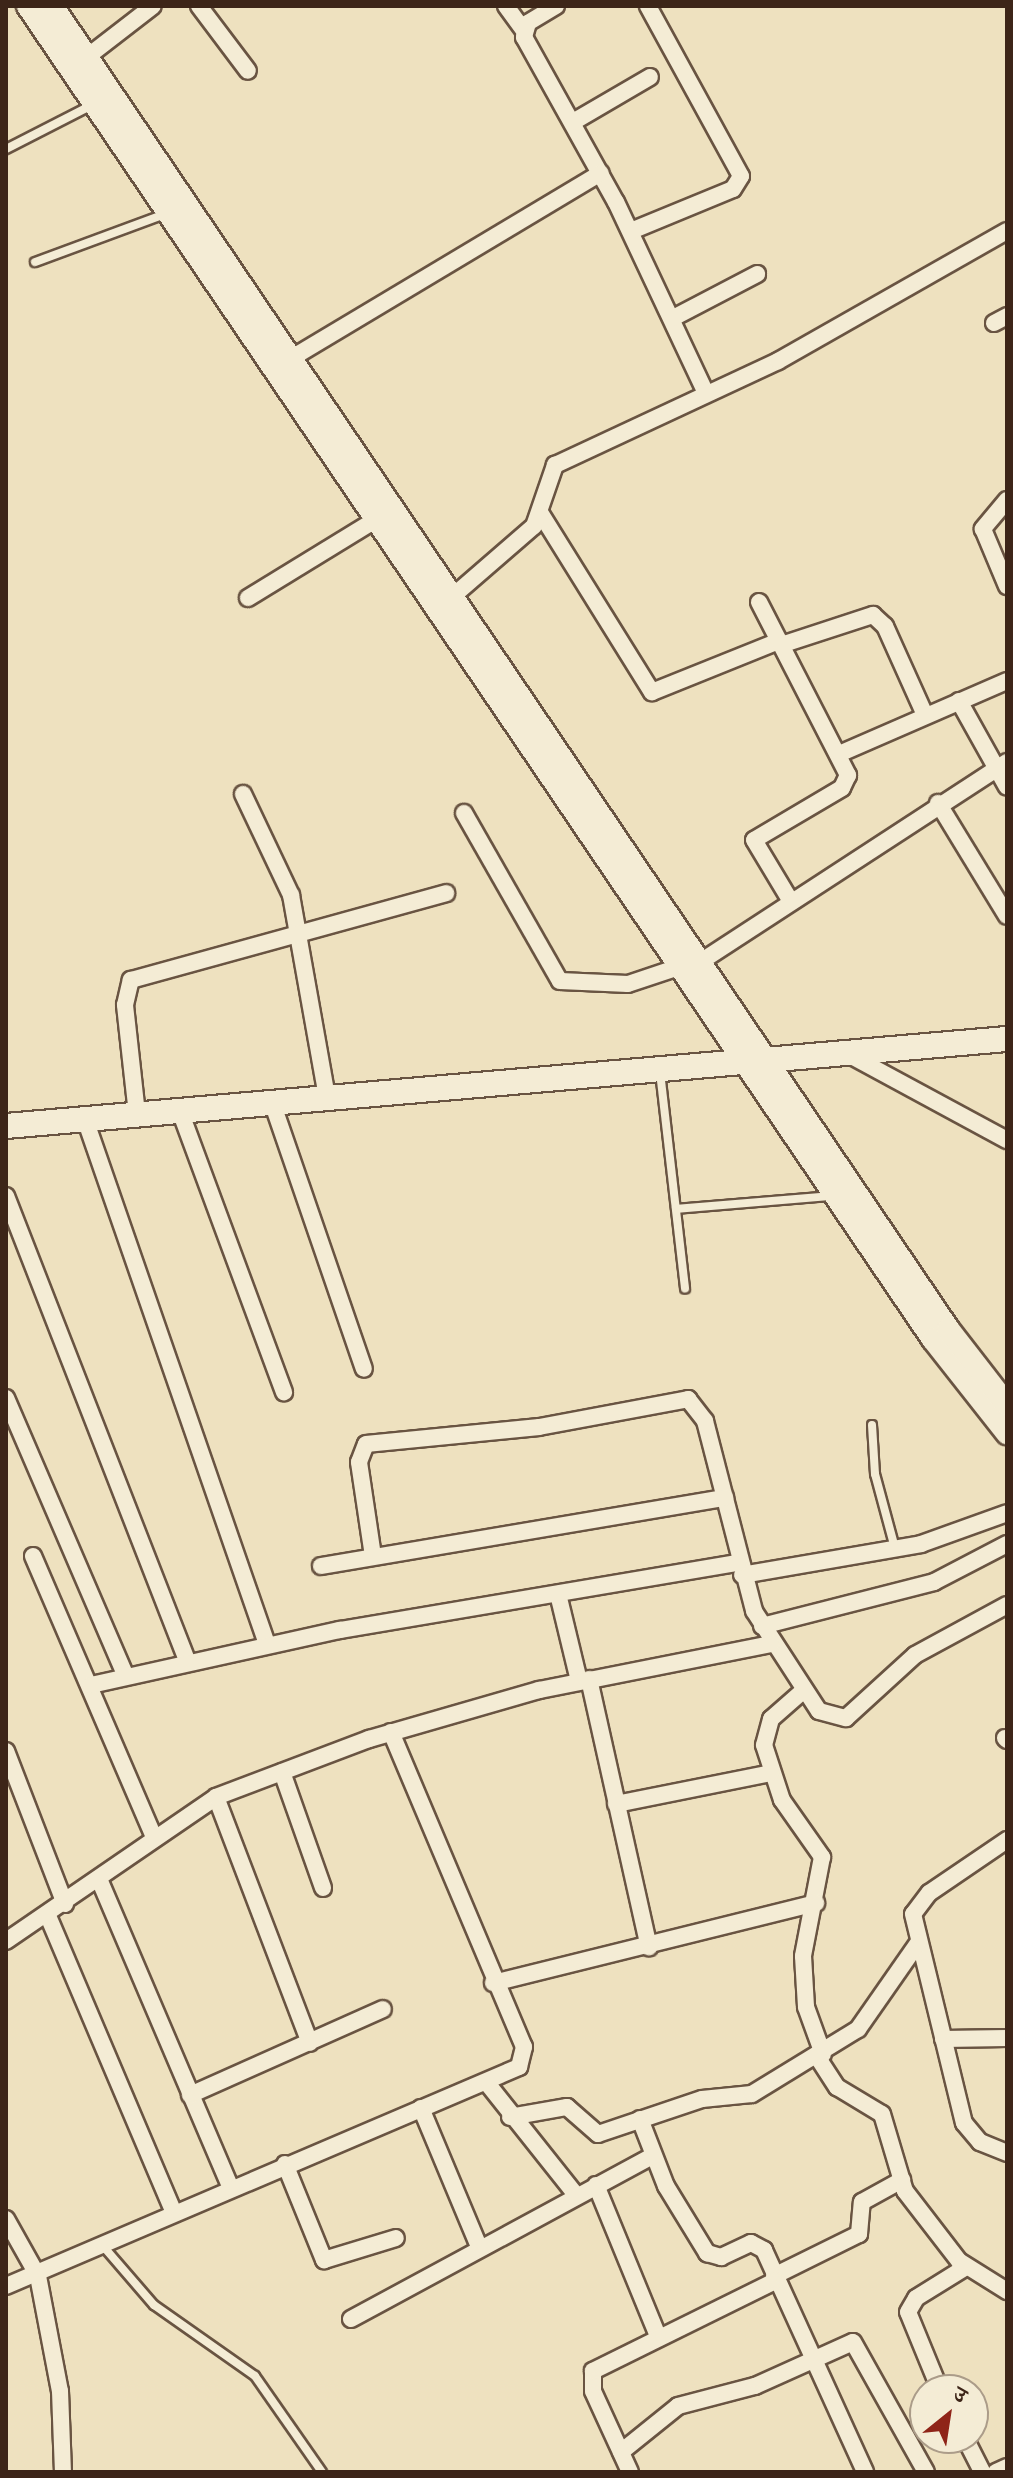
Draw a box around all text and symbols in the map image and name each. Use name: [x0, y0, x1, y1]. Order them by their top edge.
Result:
north arrow: [909, 2374, 989, 2454]
text: उ: [948, 2379, 972, 2411]

